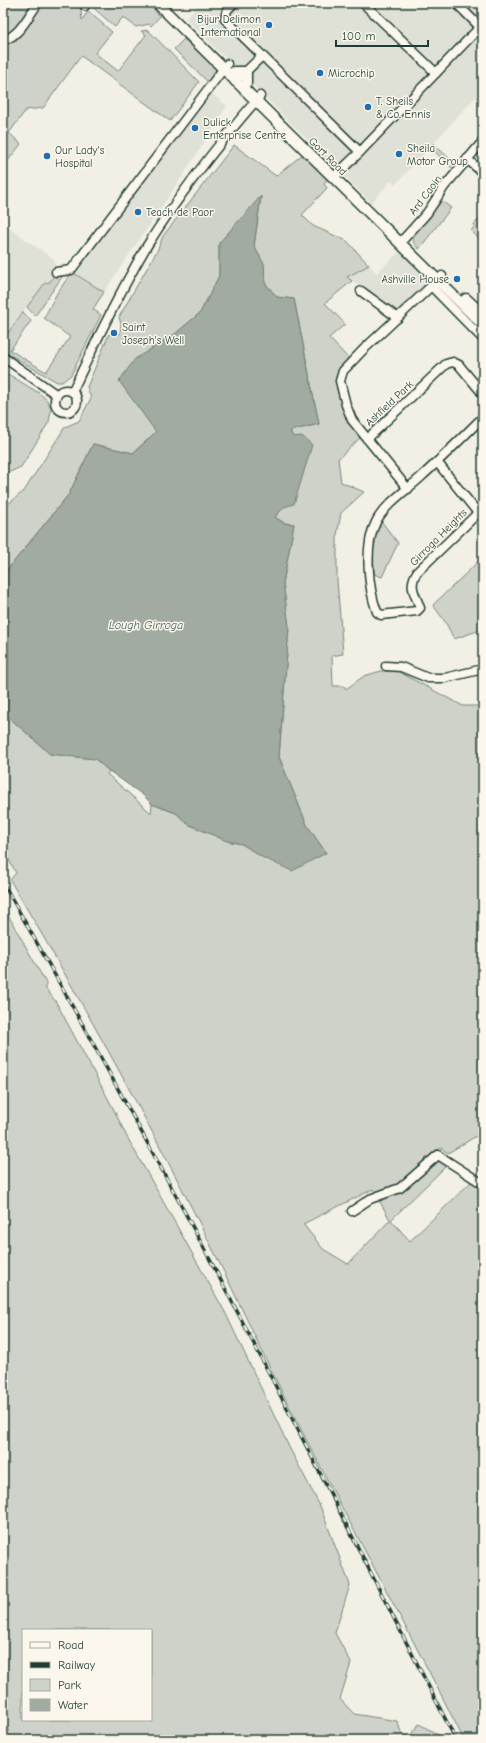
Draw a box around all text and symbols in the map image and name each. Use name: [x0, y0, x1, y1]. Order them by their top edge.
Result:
place label: Bijur Delimon International: [197, 13, 261, 39]
marker: Bijur Delimon International: [264, 20, 274, 30]
scale bar: [336, 22, 428, 48]
text: 100 m: [342, 29, 375, 43]
place label: Microchip: [328, 67, 375, 80]
marker: Microchip: [315, 68, 325, 78]
place label: T. Sheils & Co. Ennis: [376, 95, 431, 121]
marker: T. Sheils & Co. Ennis: [363, 102, 373, 112]
place label: Dulick Enterprise Centre: [203, 116, 287, 142]
marker: Dulick Enterprise Centre: [190, 123, 200, 133]
street label: Gort Road: [306, 135, 350, 178]
place label: Sheila Motor Group: [407, 142, 468, 168]
place label: Our Lady's Hospital: [55, 144, 105, 170]
marker: Sheila Motor Group: [394, 149, 404, 159]
marker: Our Lady's Hospital: [42, 151, 52, 161]
street label: Ard Caoin: [406, 173, 445, 218]
place label: Teach de Paor: [146, 206, 214, 219]
marker: Teach de Paor: [133, 207, 143, 217]
place label: Ashville House: [382, 273, 449, 286]
marker: Ashville House: [452, 274, 462, 284]
place label: Saint Joseph's Well: [122, 321, 184, 347]
marker: Saint Joseph's Well: [109, 328, 119, 338]
street label: Ashfield Park: [363, 377, 417, 429]
street label: Girroga Heights: [407, 506, 470, 569]
water label: Lough Girroga: [109, 618, 183, 632]
legend: [22, 1629, 152, 1721]
text: Road: [58, 1638, 84, 1652]
text: Railway: [58, 1658, 96, 1672]
text: Park: [58, 1678, 81, 1692]
text: Water: [58, 1698, 88, 1712]

